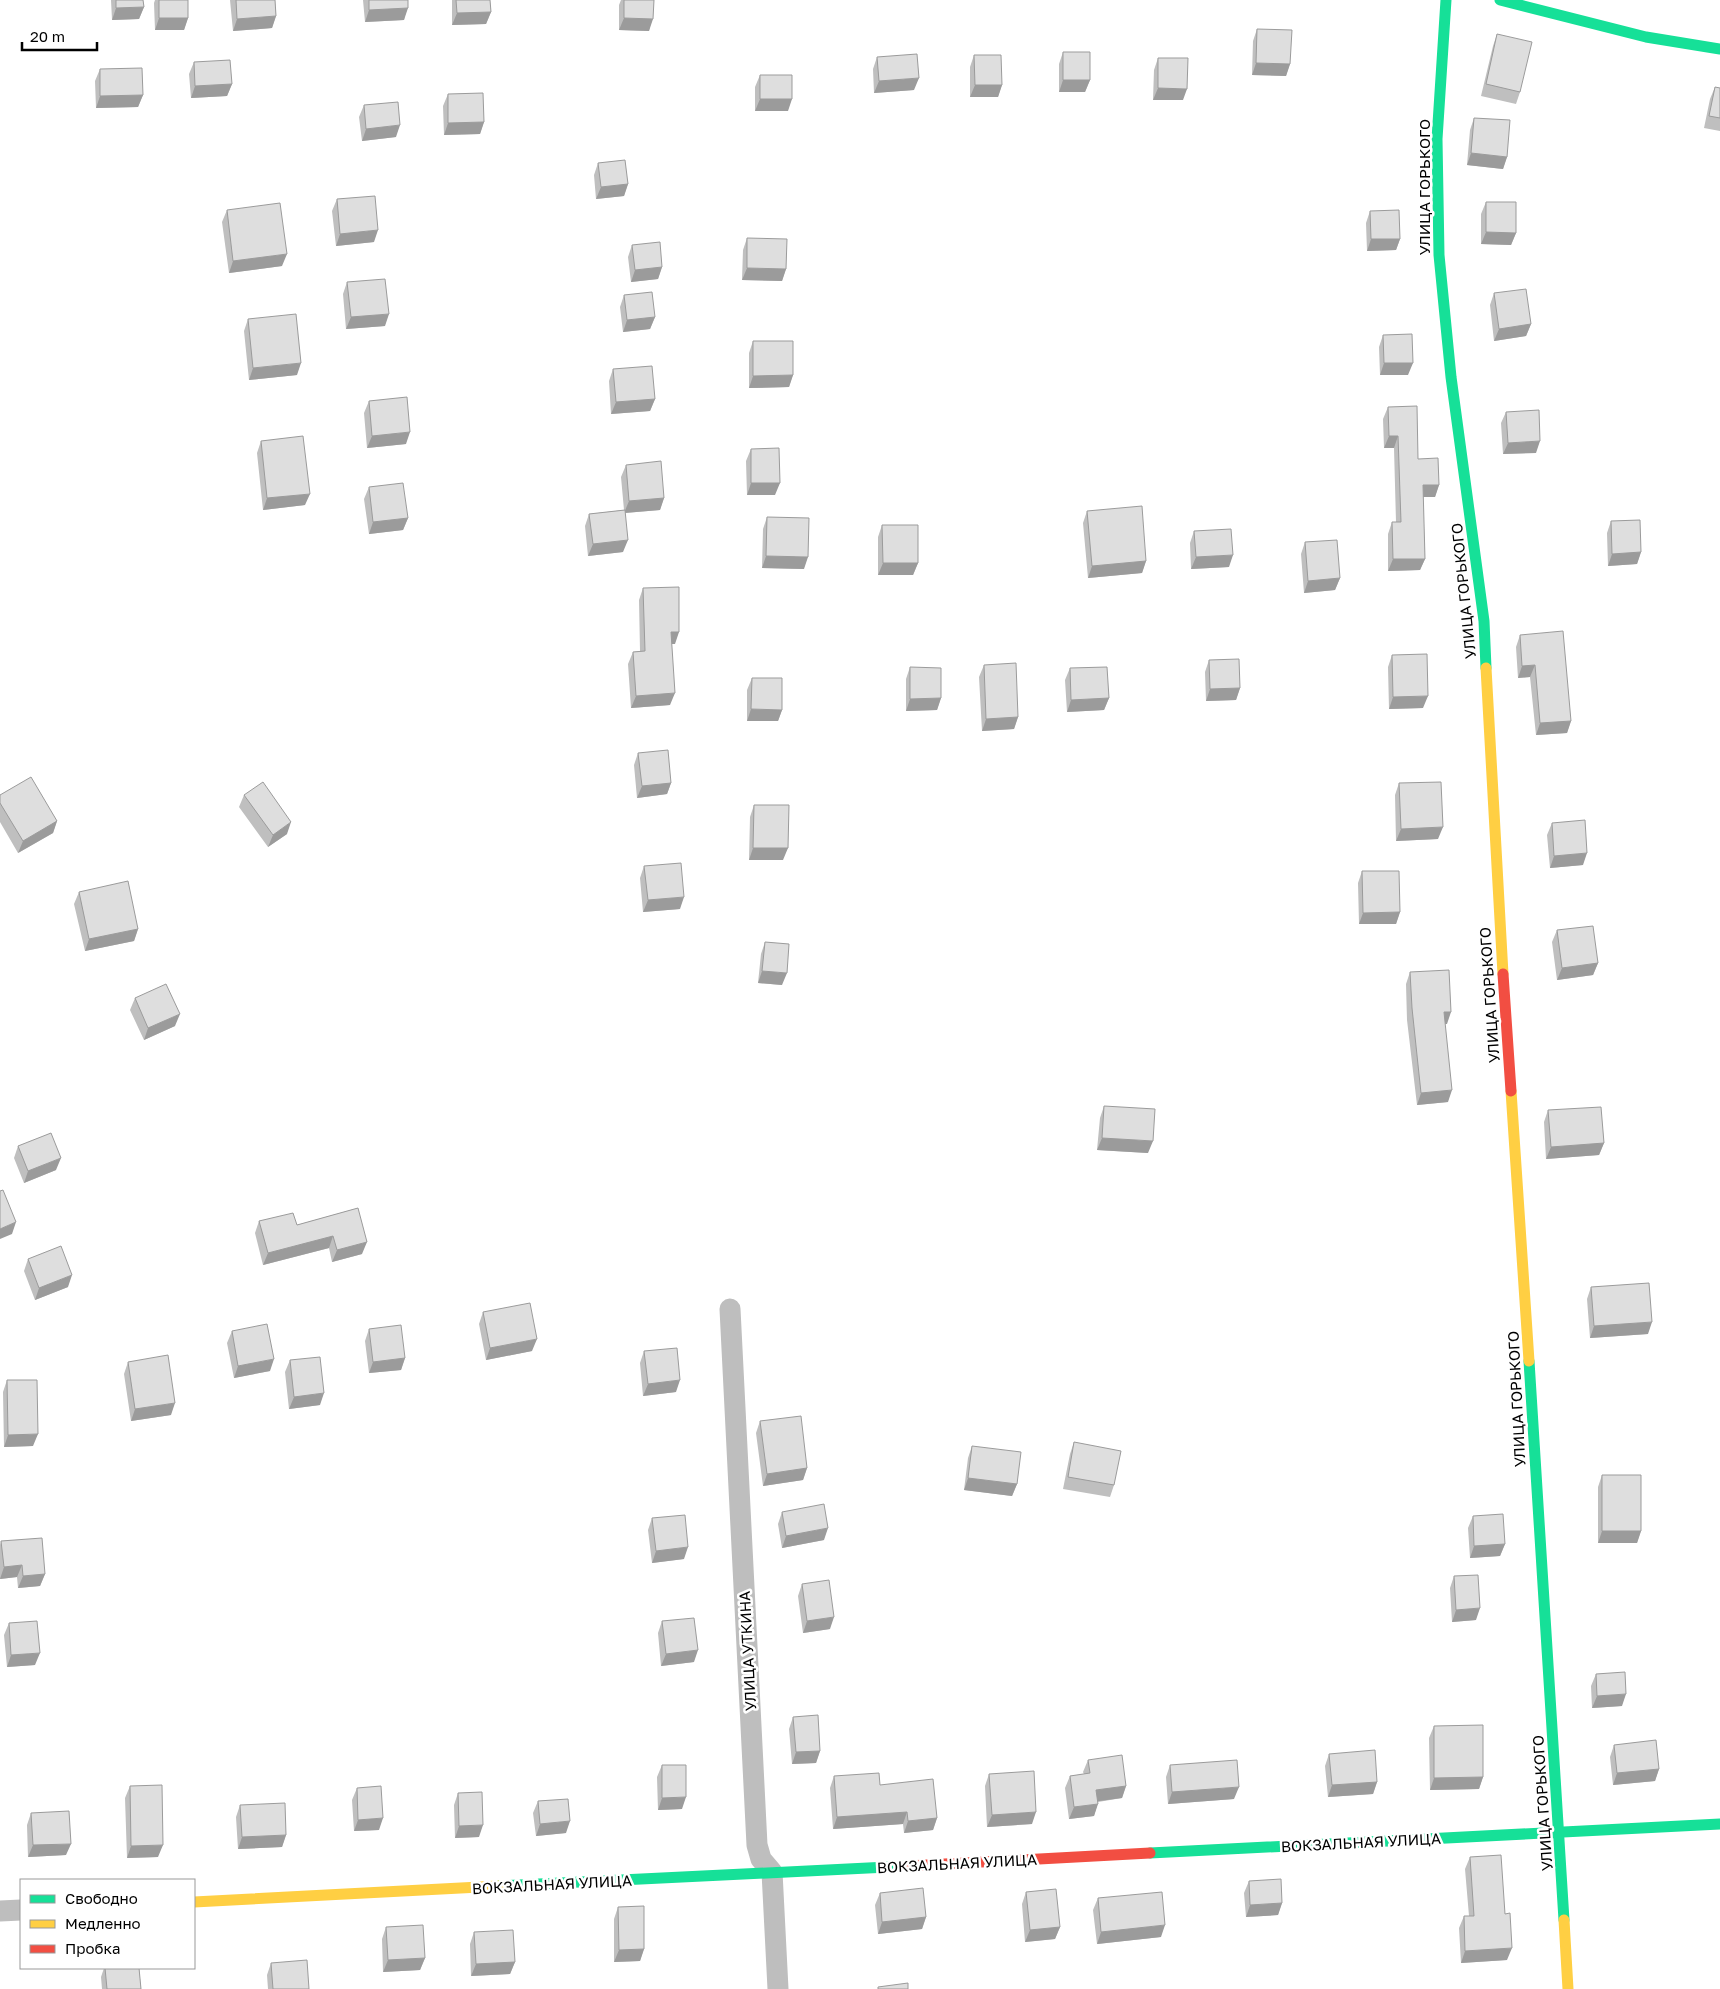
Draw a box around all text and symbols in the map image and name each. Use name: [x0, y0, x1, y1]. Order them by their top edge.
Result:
scale bar: [22, 20, 98, 52]
text: 20 m: [30, 27, 65, 45]
street label: УЛИЦА ГОРЬКОГО: [1415, 119, 1433, 255]
street label: УЛИЦА ГОРЬКОГО: [1447, 522, 1479, 660]
street label: УЛИЦА ГОРЬКОГО: [1475, 926, 1503, 1064]
street label: УЛИЦА ГОРЬКОГО: [1503, 1330, 1529, 1468]
street label: УЛИЦА УТКИНА: [735, 1591, 759, 1711]
street label: УЛИЦА ГОРЬКОГО: [1528, 1734, 1556, 1872]
street label: ВОКЗАЛЬНАЯ УЛИЦА: [1281, 1829, 1441, 1855]
street label: ВОКЗАЛЬНАЯ УЛИЦА: [877, 1850, 1037, 1876]
street label: ВОКЗАЛЬНАЯ УЛИЦА: [472, 1871, 632, 1897]
legend: [20, 1879, 195, 1969]
text: Свободно: [65, 1889, 138, 1907]
text: Медленно: [65, 1914, 141, 1932]
text: Пробка: [65, 1939, 120, 1957]

